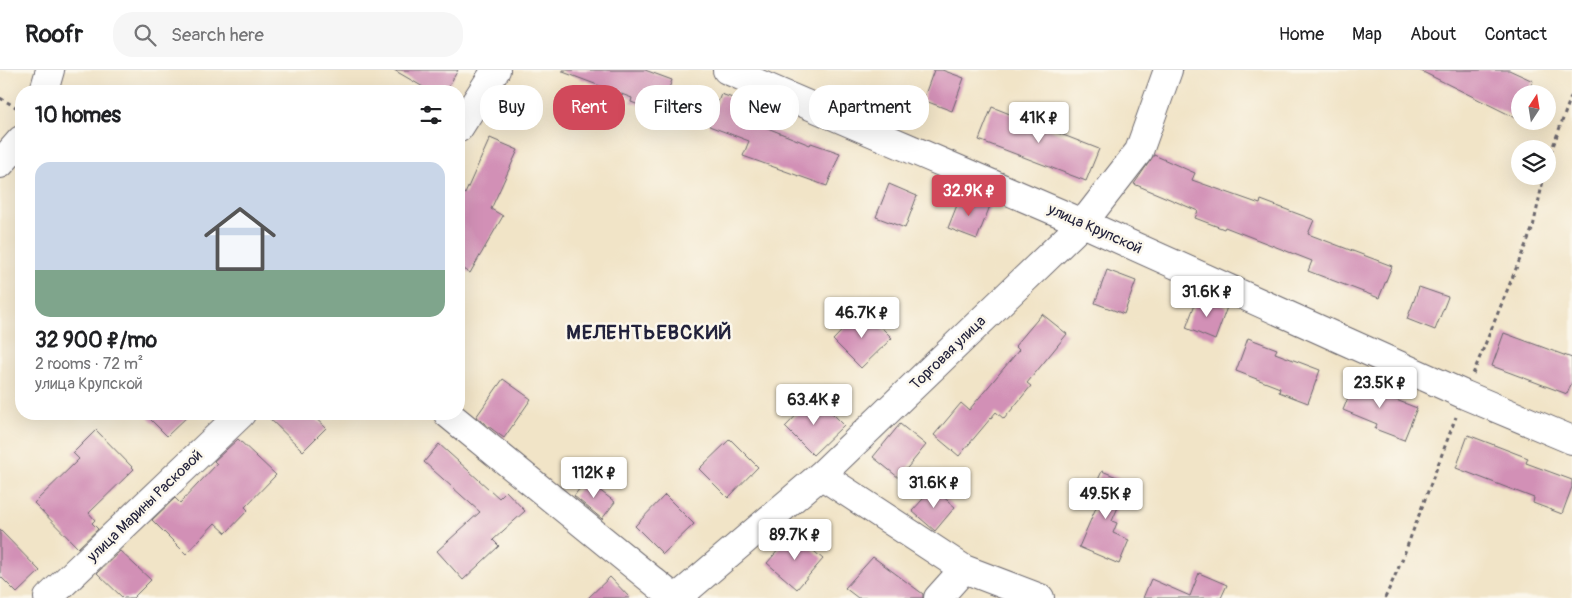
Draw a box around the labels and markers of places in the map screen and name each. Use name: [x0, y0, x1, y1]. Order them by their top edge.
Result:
pin: 41K ₽: [1004, 102, 1074, 144]
pin: 32.9K ₽: [923, 174, 1015, 217]
pin: 31.6K ₽: [1161, 276, 1253, 318]
pin: 46.7K ₽: [816, 296, 908, 339]
pin: 23.5K ₽: [1334, 366, 1426, 409]
pin: 63.4K ₽: [768, 384, 860, 426]
pin: 112K ₽: [553, 456, 635, 499]
pin: 31.6K ₽: [888, 466, 980, 509]
pin: 49.5K ₽: [1060, 478, 1152, 520]
pin: 89.7K ₽: [749, 518, 841, 561]

